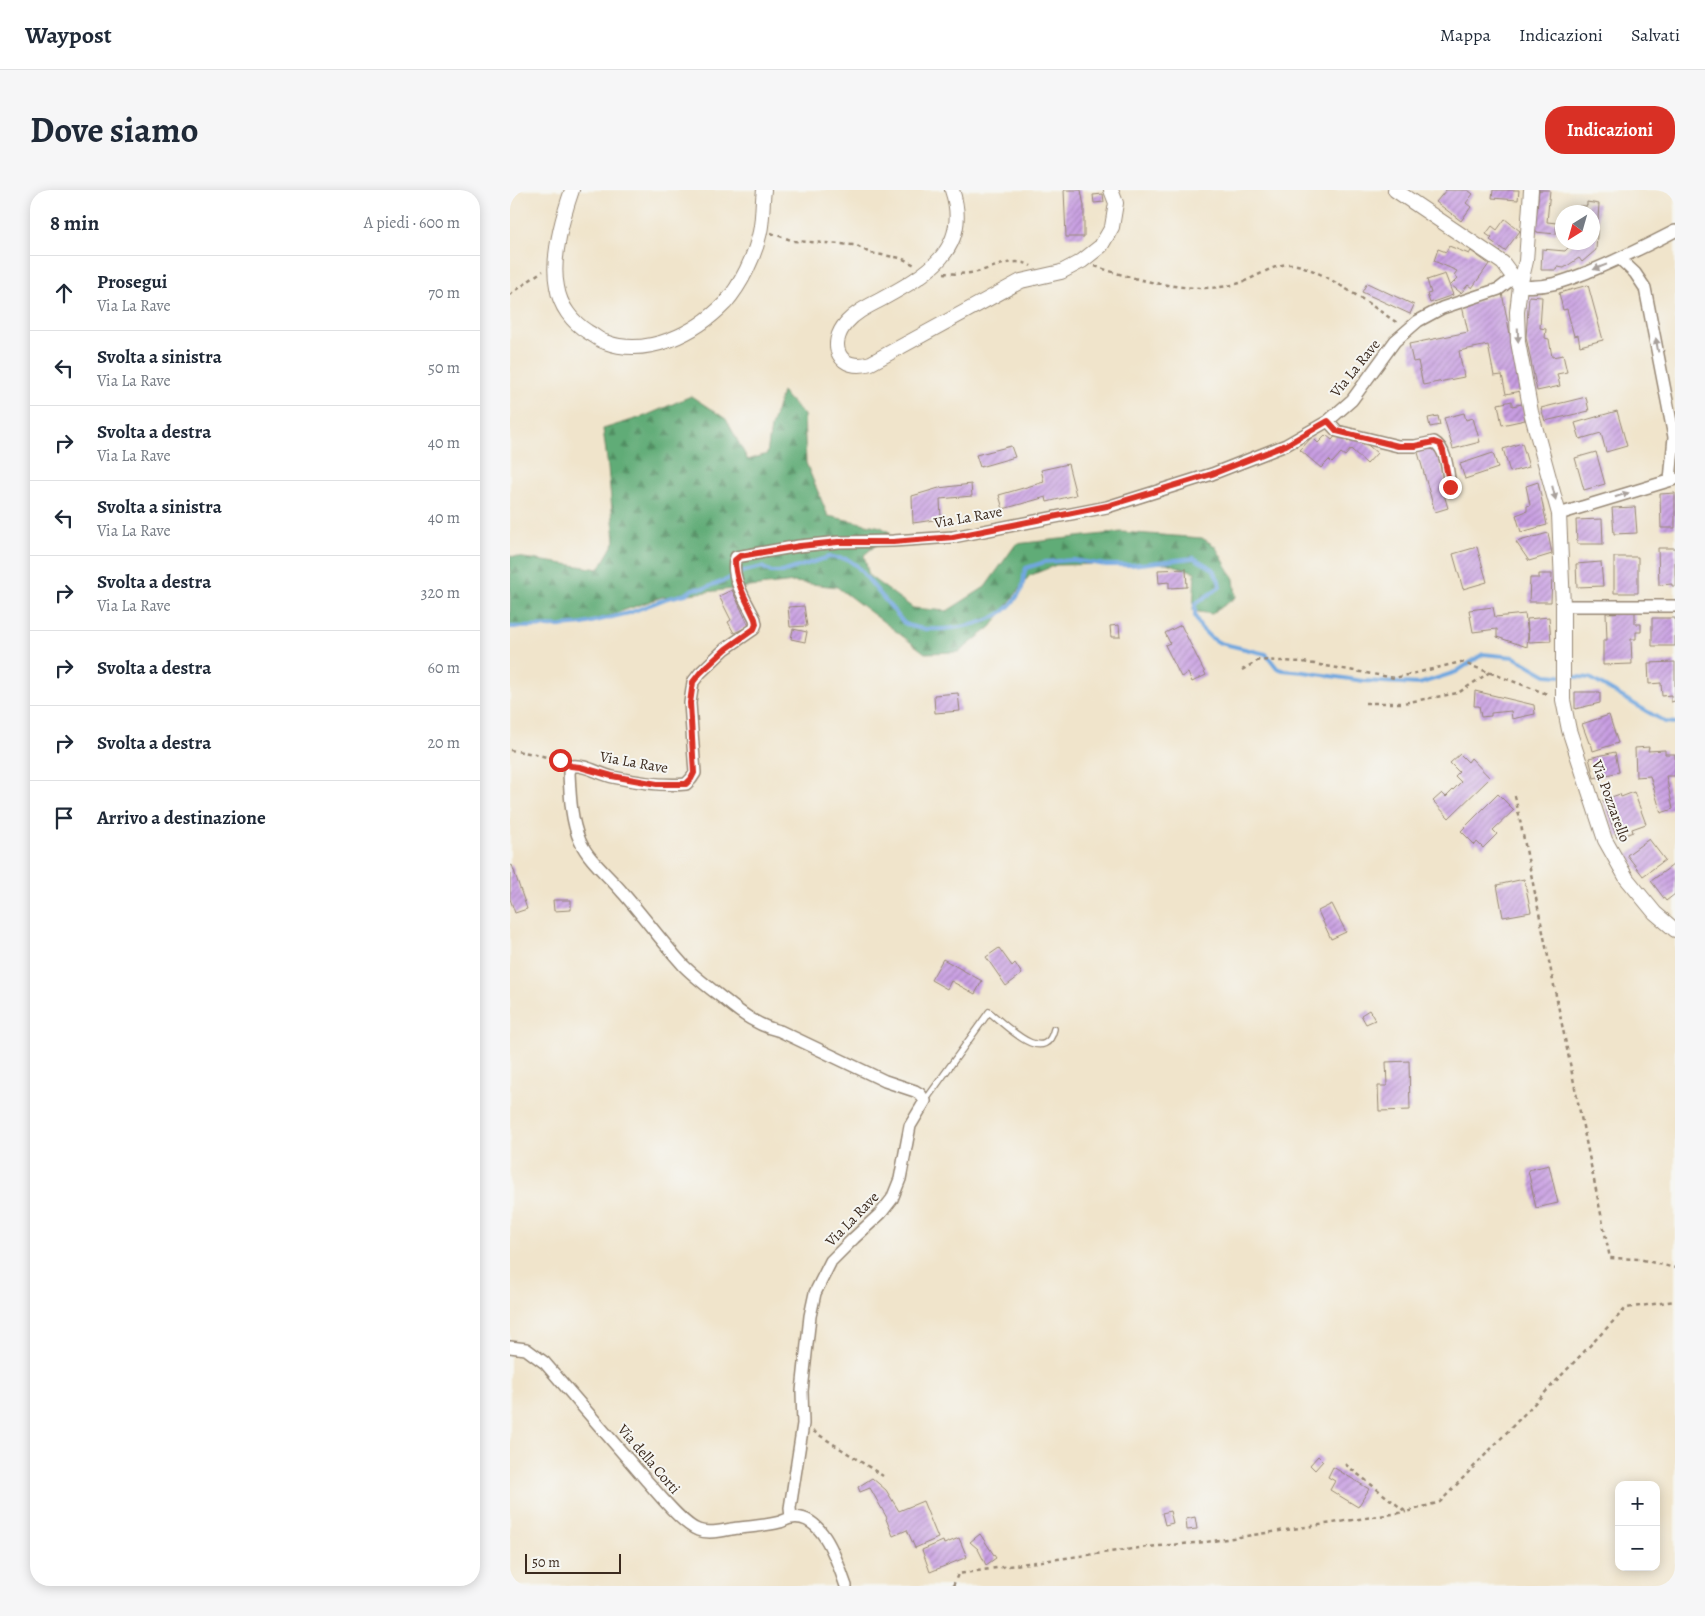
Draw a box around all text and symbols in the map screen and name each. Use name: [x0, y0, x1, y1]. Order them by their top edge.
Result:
text: Waypost: [25, 19, 112, 51]
text: Mappa: [1440, 23, 1491, 47]
text: Indicazioni: [1519, 23, 1603, 47]
text: Salvati: [1631, 23, 1680, 47]
text: Dove siamo: [30, 106, 199, 154]
button: Indicazioni: [1545, 106, 1675, 154]
north arrow: [1555, 205, 1600, 250]
text: 8 min: [50, 209, 99, 237]
text: A piedi · 600 m: [364, 212, 460, 234]
one-way arrow: [1593, 264, 1607, 272]
text: Prosegui: [97, 269, 167, 295]
icon: ahead: [50, 279, 78, 307]
text: 70 m: [428, 282, 460, 304]
text: Via La Rave: [97, 295, 171, 317]
one-way arrow: [1514, 327, 1522, 343]
street label: Via La Rave: [1325, 335, 1385, 402]
one-way arrow: [1652, 337, 1660, 353]
text: Svolta a sinistra: [97, 344, 222, 370]
icon: left: [50, 354, 78, 382]
text: 50 m: [428, 357, 460, 379]
text: Via La Rave: [97, 370, 171, 392]
text: Svolta a destra: [97, 419, 211, 445]
icon: right: [50, 429, 78, 457]
text: 40 m: [428, 432, 460, 454]
text: Via La Rave: [97, 445, 171, 467]
route end: [1439, 476, 1462, 499]
one-way arrow: [1550, 486, 1558, 501]
one-way arrow: [1615, 490, 1630, 498]
text: Svolta a sinistra: [97, 494, 222, 520]
street label: Via La Rave: [931, 501, 1004, 533]
icon: left: [50, 504, 78, 532]
text: 40 m: [428, 507, 460, 529]
text: Via La Rave: [97, 520, 171, 542]
text: Svolta a destra: [97, 569, 211, 595]
icon: right: [50, 579, 78, 607]
text: 320 m: [421, 582, 460, 604]
text: Via La Rave: [97, 595, 171, 617]
icon: right: [50, 654, 78, 682]
text: Svolta a destra: [97, 655, 211, 681]
text: 60 m: [428, 657, 460, 679]
icon: right: [50, 729, 78, 757]
text: Svolta a destra: [97, 730, 211, 756]
text: 20 m: [427, 732, 460, 754]
street label: Via La Rave: [597, 746, 670, 778]
route start: [549, 749, 572, 772]
street label: Via Pozzarello: [1587, 756, 1635, 845]
icon: arrive: [50, 804, 78, 832]
text: Arrivo a destinazione: [97, 805, 266, 831]
street label: Via La Rave: [820, 1187, 883, 1251]
street label: Via della Corti: [612, 1419, 685, 1498]
map controls: [1615, 1481, 1660, 1571]
button: +: [1615, 1481, 1660, 1526]
button: −: [1615, 1526, 1660, 1571]
scale bar: [525, 1551, 621, 1574]
text: 50 m: [532, 1553, 560, 1572]

